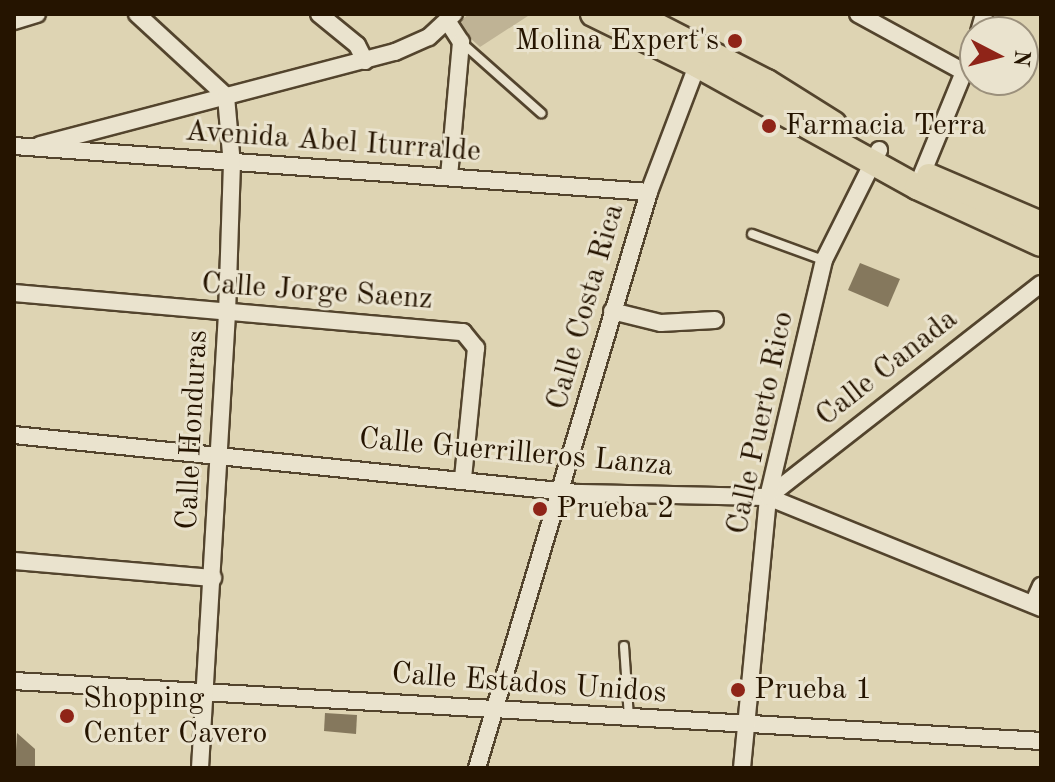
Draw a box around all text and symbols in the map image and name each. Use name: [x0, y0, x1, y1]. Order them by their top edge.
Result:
north arrow: [959, 16, 1039, 96]
place label: Molina Expert's: [515, 23, 719, 59]
marker: Molina Expert's: [726, 32, 744, 50]
text: N: [1009, 49, 1033, 68]
place label: Farmacia Terra: [785, 108, 986, 144]
street label: Avenida Abel Iturralde: [184, 114, 482, 170]
marker: Farmacia Terra: [760, 117, 778, 135]
street label: Calle Costa Rica: [539, 200, 633, 414]
street label: Calle Jorge Saenz: [200, 266, 434, 318]
street label: Calle Canada: [809, 302, 965, 434]
street label: Calle Puerto Rico: [720, 308, 802, 538]
street label: Calle Honduras: [170, 329, 216, 531]
street label: Calle Guerrilleros Lanza: [357, 421, 675, 485]
place label: Prueba 2: [556, 491, 674, 527]
marker: Prueba 2: [531, 500, 549, 518]
street label: Calle Estados Unidos: [390, 656, 668, 712]
place label: Prueba 1: [754, 672, 872, 708]
place label: Shopping Center Cavero: [83, 681, 267, 752]
marker: Prueba 1: [729, 681, 747, 699]
marker: Shopping Center Cavero: [58, 707, 76, 725]

